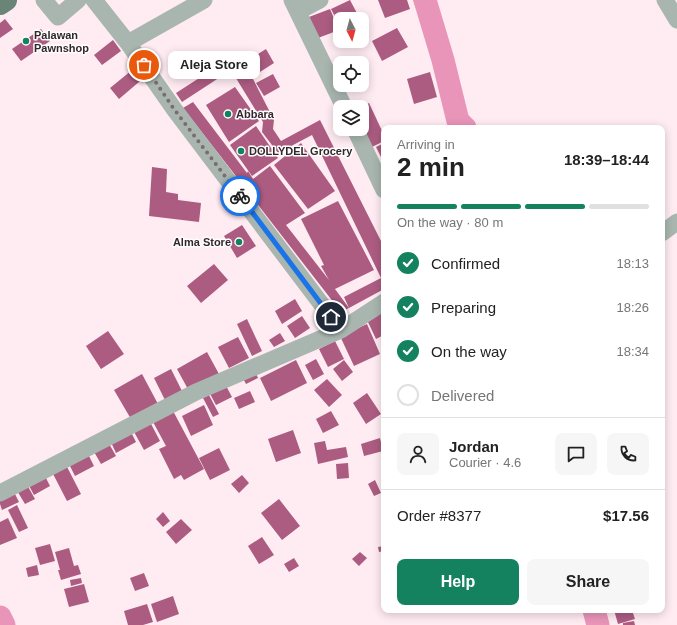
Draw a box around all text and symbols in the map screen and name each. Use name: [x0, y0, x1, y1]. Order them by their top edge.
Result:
north arrow: [333, 12, 369, 48]
map controls: [333, 12, 369, 136]
place label: Palawan Pawnshop: [34, 29, 89, 54]
marker: Palawan Pawnshop: [21, 36, 31, 46]
pin: [127, 48, 161, 82]
callout: Aleja Store: [168, 51, 260, 79]
icon: bag: [133, 54, 155, 76]
button: locate: [333, 56, 369, 92]
text: Aleja Store: [180, 57, 248, 72]
button: layers: [333, 100, 369, 136]
place label: Abbara: [236, 108, 275, 120]
marker: Abbara: [223, 109, 233, 119]
text: Arriving in: [397, 137, 455, 152]
place label: DOLLYDEL Grocery: [249, 145, 353, 157]
marker: DOLLYDEL Grocery: [236, 146, 246, 156]
text: 18:39–18:44: [564, 151, 649, 168]
text: 2 min: [397, 152, 465, 182]
courier: [220, 176, 260, 216]
icon: bike: [229, 185, 251, 207]
text: On the way · 80 m: [397, 215, 503, 230]
place label: Alma Store: [173, 236, 231, 248]
marker: Alma Store: [234, 237, 244, 247]
icon: check: [397, 252, 419, 274]
text: Confirmed: [431, 255, 500, 272]
text: 18:13: [616, 256, 649, 271]
icon: check: [397, 296, 419, 318]
text: Preparing: [431, 299, 496, 316]
pin: [314, 300, 348, 334]
text: 18:26: [616, 300, 649, 315]
icon: home: [320, 306, 342, 328]
icon: check: [397, 340, 419, 362]
text: On the way: [431, 343, 507, 360]
text: 18:34: [616, 344, 649, 359]
text: Delivered: [431, 387, 494, 404]
button: person: [397, 433, 439, 475]
button: chat: [555, 433, 597, 475]
button: phone: [607, 433, 649, 475]
text: Jordan: [449, 438, 499, 455]
text: Courier · 4.6: [449, 455, 521, 470]
text: Order #8377: [397, 507, 481, 524]
text: $17.56: [603, 507, 649, 524]
button: Help: [397, 559, 519, 605]
button: Share: [527, 559, 649, 605]

